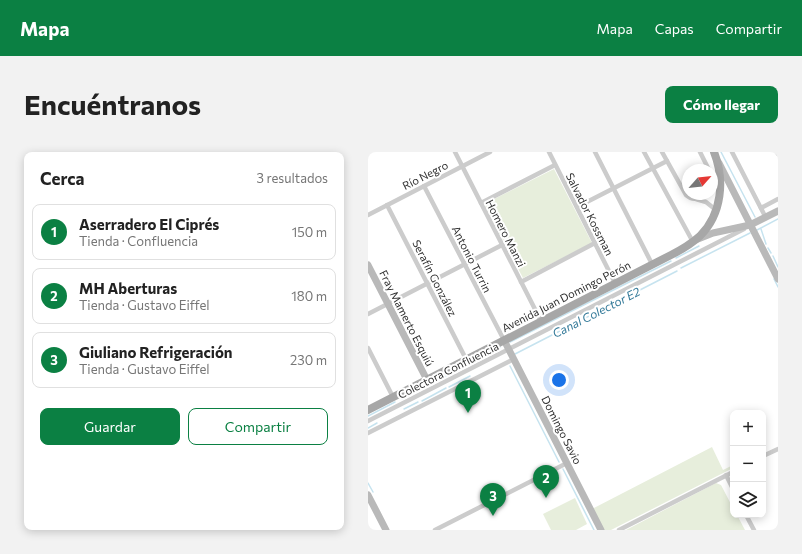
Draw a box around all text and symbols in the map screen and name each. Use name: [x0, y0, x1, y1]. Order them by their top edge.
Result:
text: Mapa: [20, 17, 69, 40]
text: Mapa: [597, 20, 633, 37]
text: Capas: [655, 20, 694, 37]
text: Compartir: [716, 20, 782, 37]
button: Cómo llegar: [665, 86, 778, 123]
text: Encuéntranos: [24, 87, 201, 121]
street label: Río Negro: [400, 158, 450, 192]
north arrow: [682, 164, 718, 200]
text: Cerca: [40, 168, 85, 189]
text: 3 resultados: [257, 170, 328, 186]
street label: Salvador Kossman: [564, 171, 616, 257]
street label: Homero Manzi: [483, 197, 529, 269]
text: Aserradero El Ciprés: [79, 215, 219, 233]
text: 1: [51, 224, 57, 240]
text: 150 m: [292, 224, 327, 240]
street label: Antonio Turrin: [450, 224, 494, 294]
text: Tienda · Confluencia: [79, 233, 198, 249]
street label: Serafín González: [410, 238, 460, 319]
street label: Avenida Juan Domingo Perón: [499, 258, 633, 335]
street label: Fray Mamerto Esquiú: [377, 268, 437, 368]
text: MH Aberturas: [79, 279, 177, 297]
water label: Canal Colector E2: [550, 284, 643, 340]
text: 2: [50, 288, 58, 304]
text: 180 m: [291, 288, 327, 304]
text: Tienda · Gustavo Eiffel: [79, 297, 210, 313]
street label: Colectora Confluencia: [396, 339, 500, 401]
text: Giuliano Refrigeración: [79, 343, 233, 361]
text: 3: [50, 352, 58, 368]
text: 230 m: [290, 352, 327, 368]
text: Tienda · Gustavo Eiffel: [79, 361, 210, 377]
your location: [549, 370, 569, 390]
pin: 1: [455, 380, 481, 413]
street label: Domingo Savio: [539, 394, 585, 467]
button: Guardar: [40, 408, 180, 445]
button: Compartir: [188, 408, 328, 445]
map controls: [730, 410, 766, 518]
button: +: [730, 410, 766, 446]
button: −: [730, 446, 766, 482]
pin: 2: [533, 465, 559, 498]
button: layers: [730, 482, 766, 518]
pin: 3: [480, 483, 506, 516]

